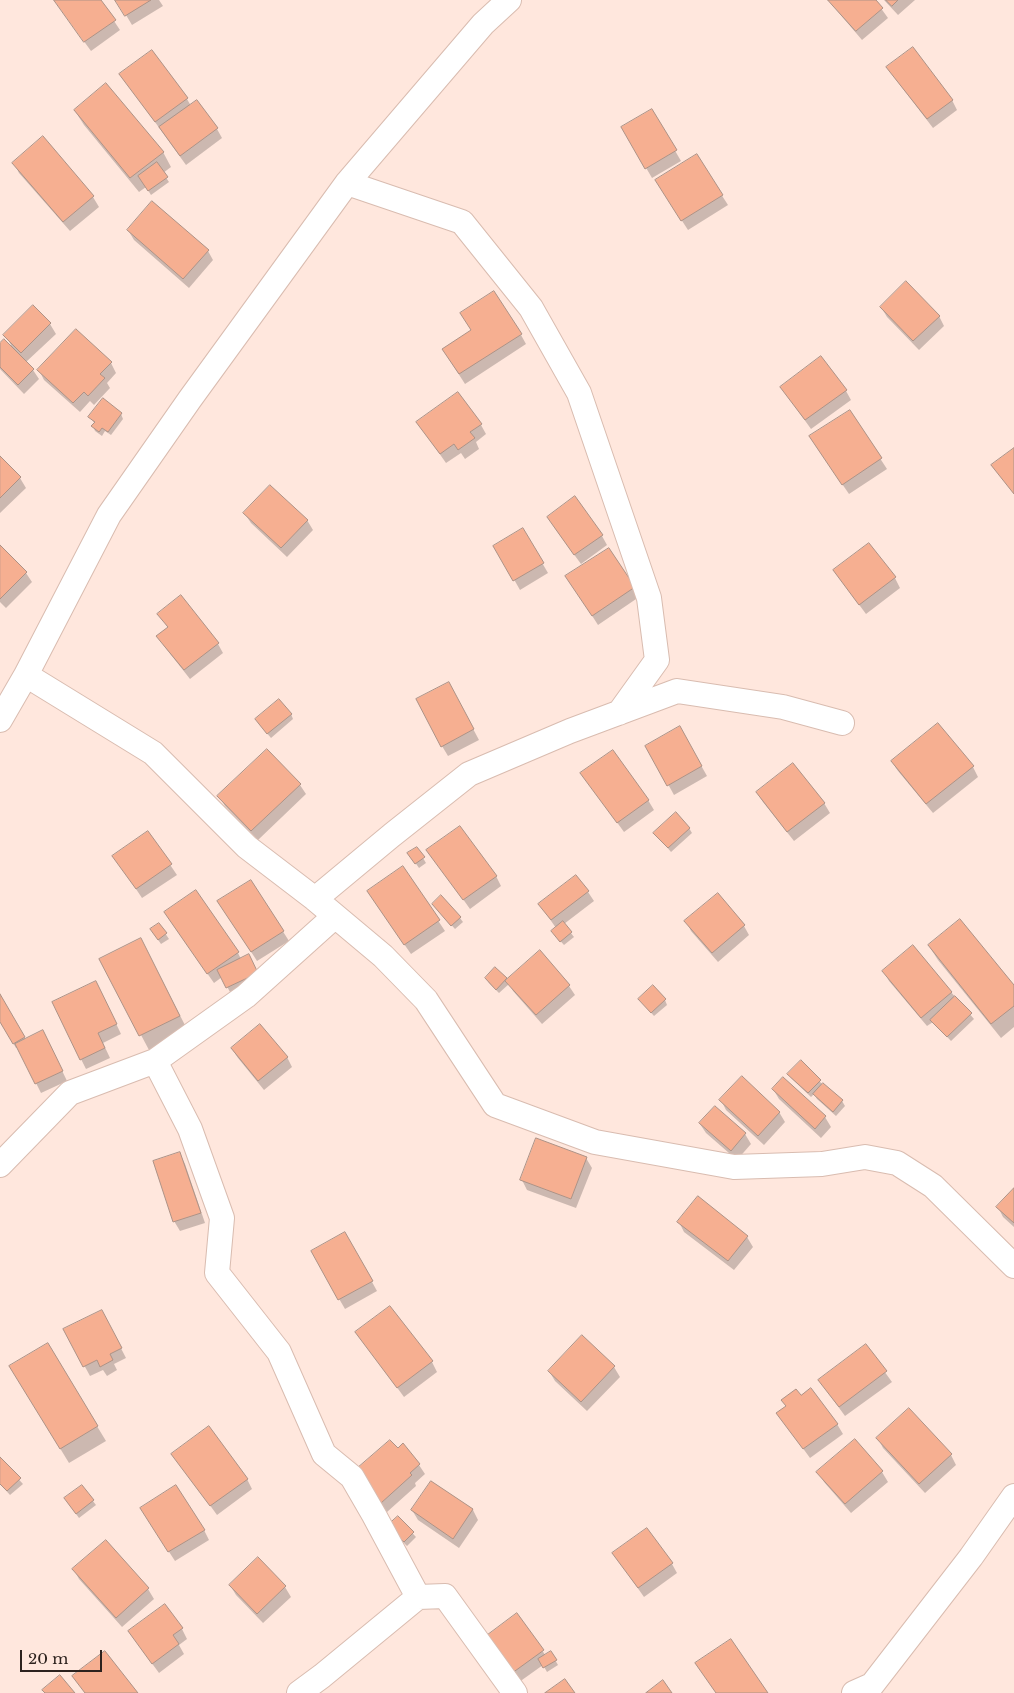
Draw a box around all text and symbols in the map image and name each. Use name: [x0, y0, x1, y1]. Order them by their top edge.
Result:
scale bar: [22, 1640, 105, 1672]
text: 20 m: [28, 1649, 68, 1668]

